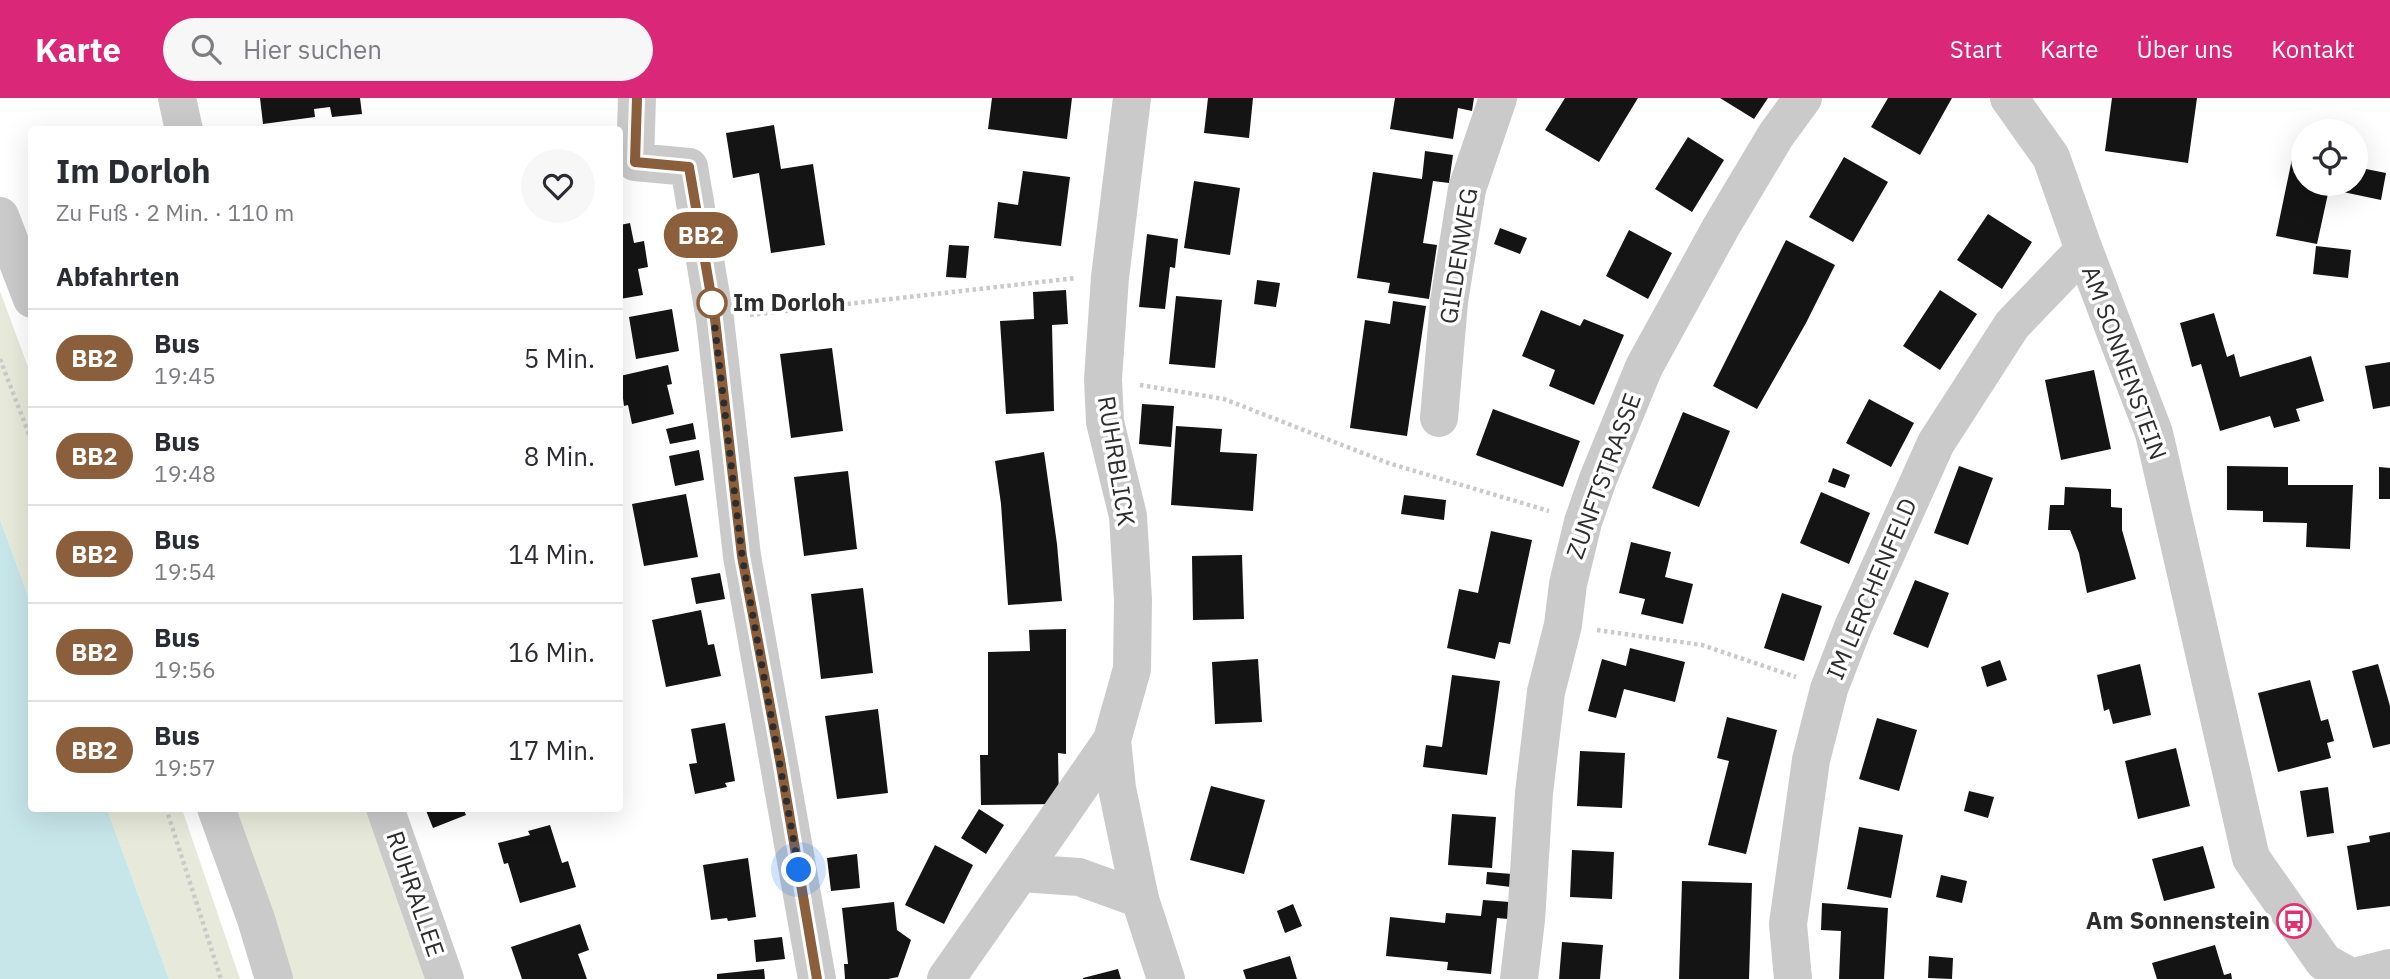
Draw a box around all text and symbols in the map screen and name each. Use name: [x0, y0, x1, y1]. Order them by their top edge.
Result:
search box: [163, 18, 653, 81]
text: Karte: [35, 28, 121, 71]
icon: search: [187, 30, 225, 68]
text: Hier suchen: [243, 32, 382, 66]
text: Start: [1950, 33, 2002, 65]
text: Karte: [2040, 33, 2098, 65]
text: Über uns: [2136, 33, 2233, 65]
text: Kontakt: [2271, 33, 2355, 65]
map controls: [2291, 119, 2368, 196]
button: locate: [2291, 119, 2368, 196]
text: Im Dorloh: [56, 149, 211, 192]
button: heart: [521, 149, 595, 223]
street label: GILDENWEG: [1431, 185, 1485, 326]
text: Zu Fuß · 2 Min. · 110 m: [56, 197, 294, 227]
line badge: BB2: [661, 212, 741, 258]
text: BB2: [678, 219, 724, 251]
text: Abfahrten: [56, 259, 180, 293]
street label: AM SONNENSTEIN: [2075, 261, 2175, 464]
place label: Im Dorloh: [733, 286, 846, 318]
marker: Im Dorloh: [697, 288, 727, 318]
text: Bus: [154, 326, 200, 360]
text: 5 Min.: [524, 341, 595, 375]
text: BB2: [71, 342, 118, 374]
text: 19:45: [154, 360, 216, 390]
street label: ZUNFTSTRASSE: [1558, 389, 1648, 563]
street label: RUHRBLICK: [1091, 394, 1143, 528]
text: Bus: [154, 424, 200, 458]
text: 8 Min.: [524, 439, 595, 473]
text: BB2: [71, 440, 118, 472]
text: 19:48: [154, 458, 216, 488]
street label: IM LERCHENFELD: [1818, 493, 1924, 684]
text: Bus: [154, 522, 200, 556]
text: 14 Min.: [508, 537, 595, 571]
text: BB2: [71, 538, 118, 570]
text: 19:54: [154, 556, 216, 586]
text: Bus: [154, 620, 200, 654]
text: 16 Min.: [508, 635, 595, 669]
text: BB2: [71, 636, 118, 668]
text: 19:56: [154, 654, 216, 684]
text: Bus: [154, 718, 200, 752]
text: 17 Min.: [508, 733, 595, 767]
text: BB2: [71, 734, 118, 766]
text: 19:57: [154, 752, 216, 782]
street label: RUHRALLEE: [379, 826, 452, 961]
your location: [781, 852, 816, 887]
bus stop icon: Am Sonnenstein: [2275, 902, 2313, 940]
place label: Am Sonnenstein: [2086, 904, 2270, 936]

